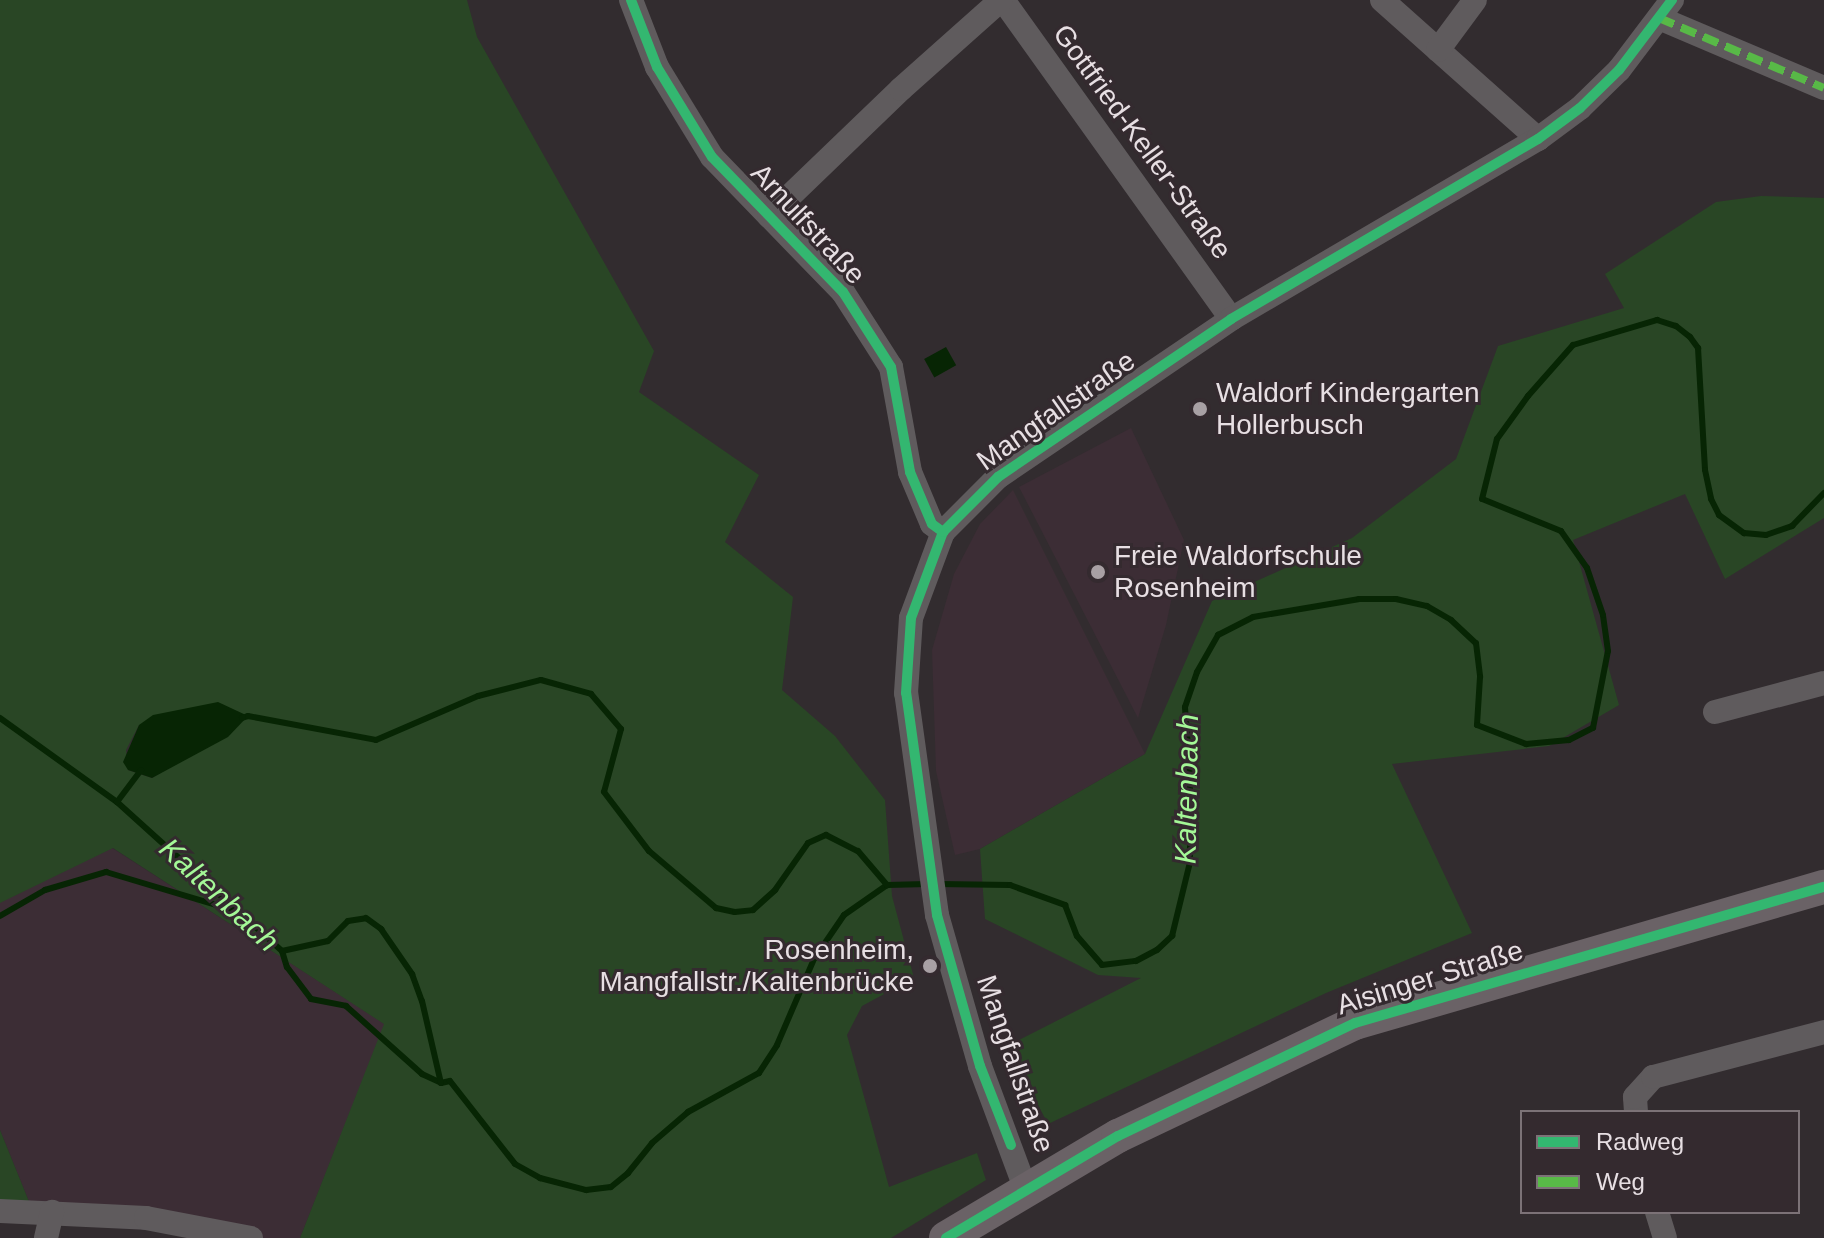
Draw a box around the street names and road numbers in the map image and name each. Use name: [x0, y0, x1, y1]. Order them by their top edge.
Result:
street label: Gottfried-Keller-Straße: [1046, 18, 1238, 266]
street label: Arnulfstraße: [744, 157, 872, 291]
street label: Mangfallstraße: [971, 344, 1141, 478]
street label: Aisinger Straße: [1333, 934, 1527, 1022]
street label: Mangfallstraße: [969, 971, 1061, 1157]

